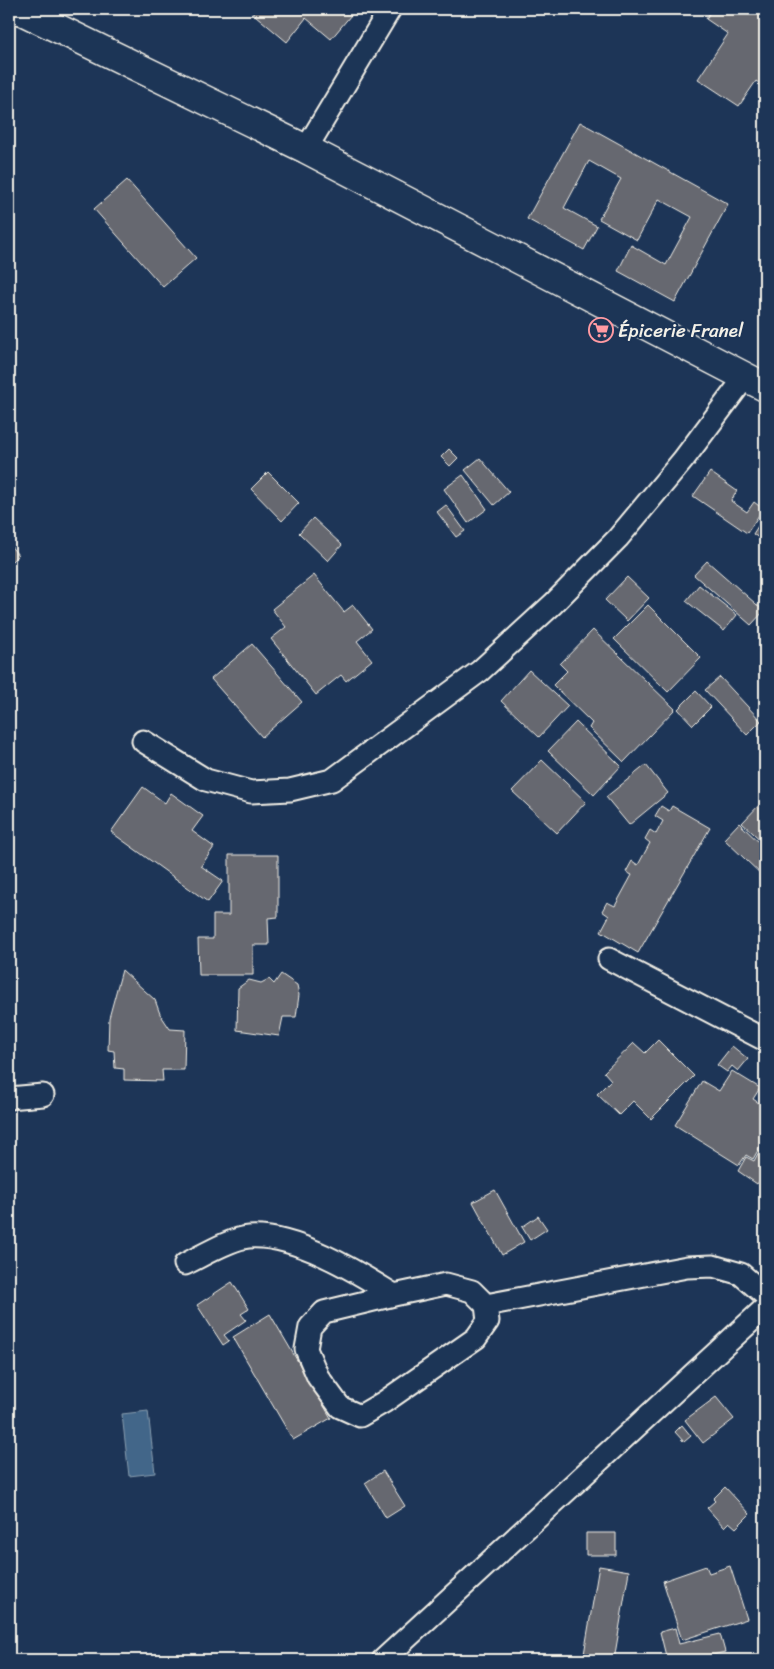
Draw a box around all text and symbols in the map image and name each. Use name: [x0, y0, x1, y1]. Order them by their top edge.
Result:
place label: Épicerie Franel: [618, 314, 744, 347]
supermarket icon: Épicerie Franel: [588, 317, 614, 343]

